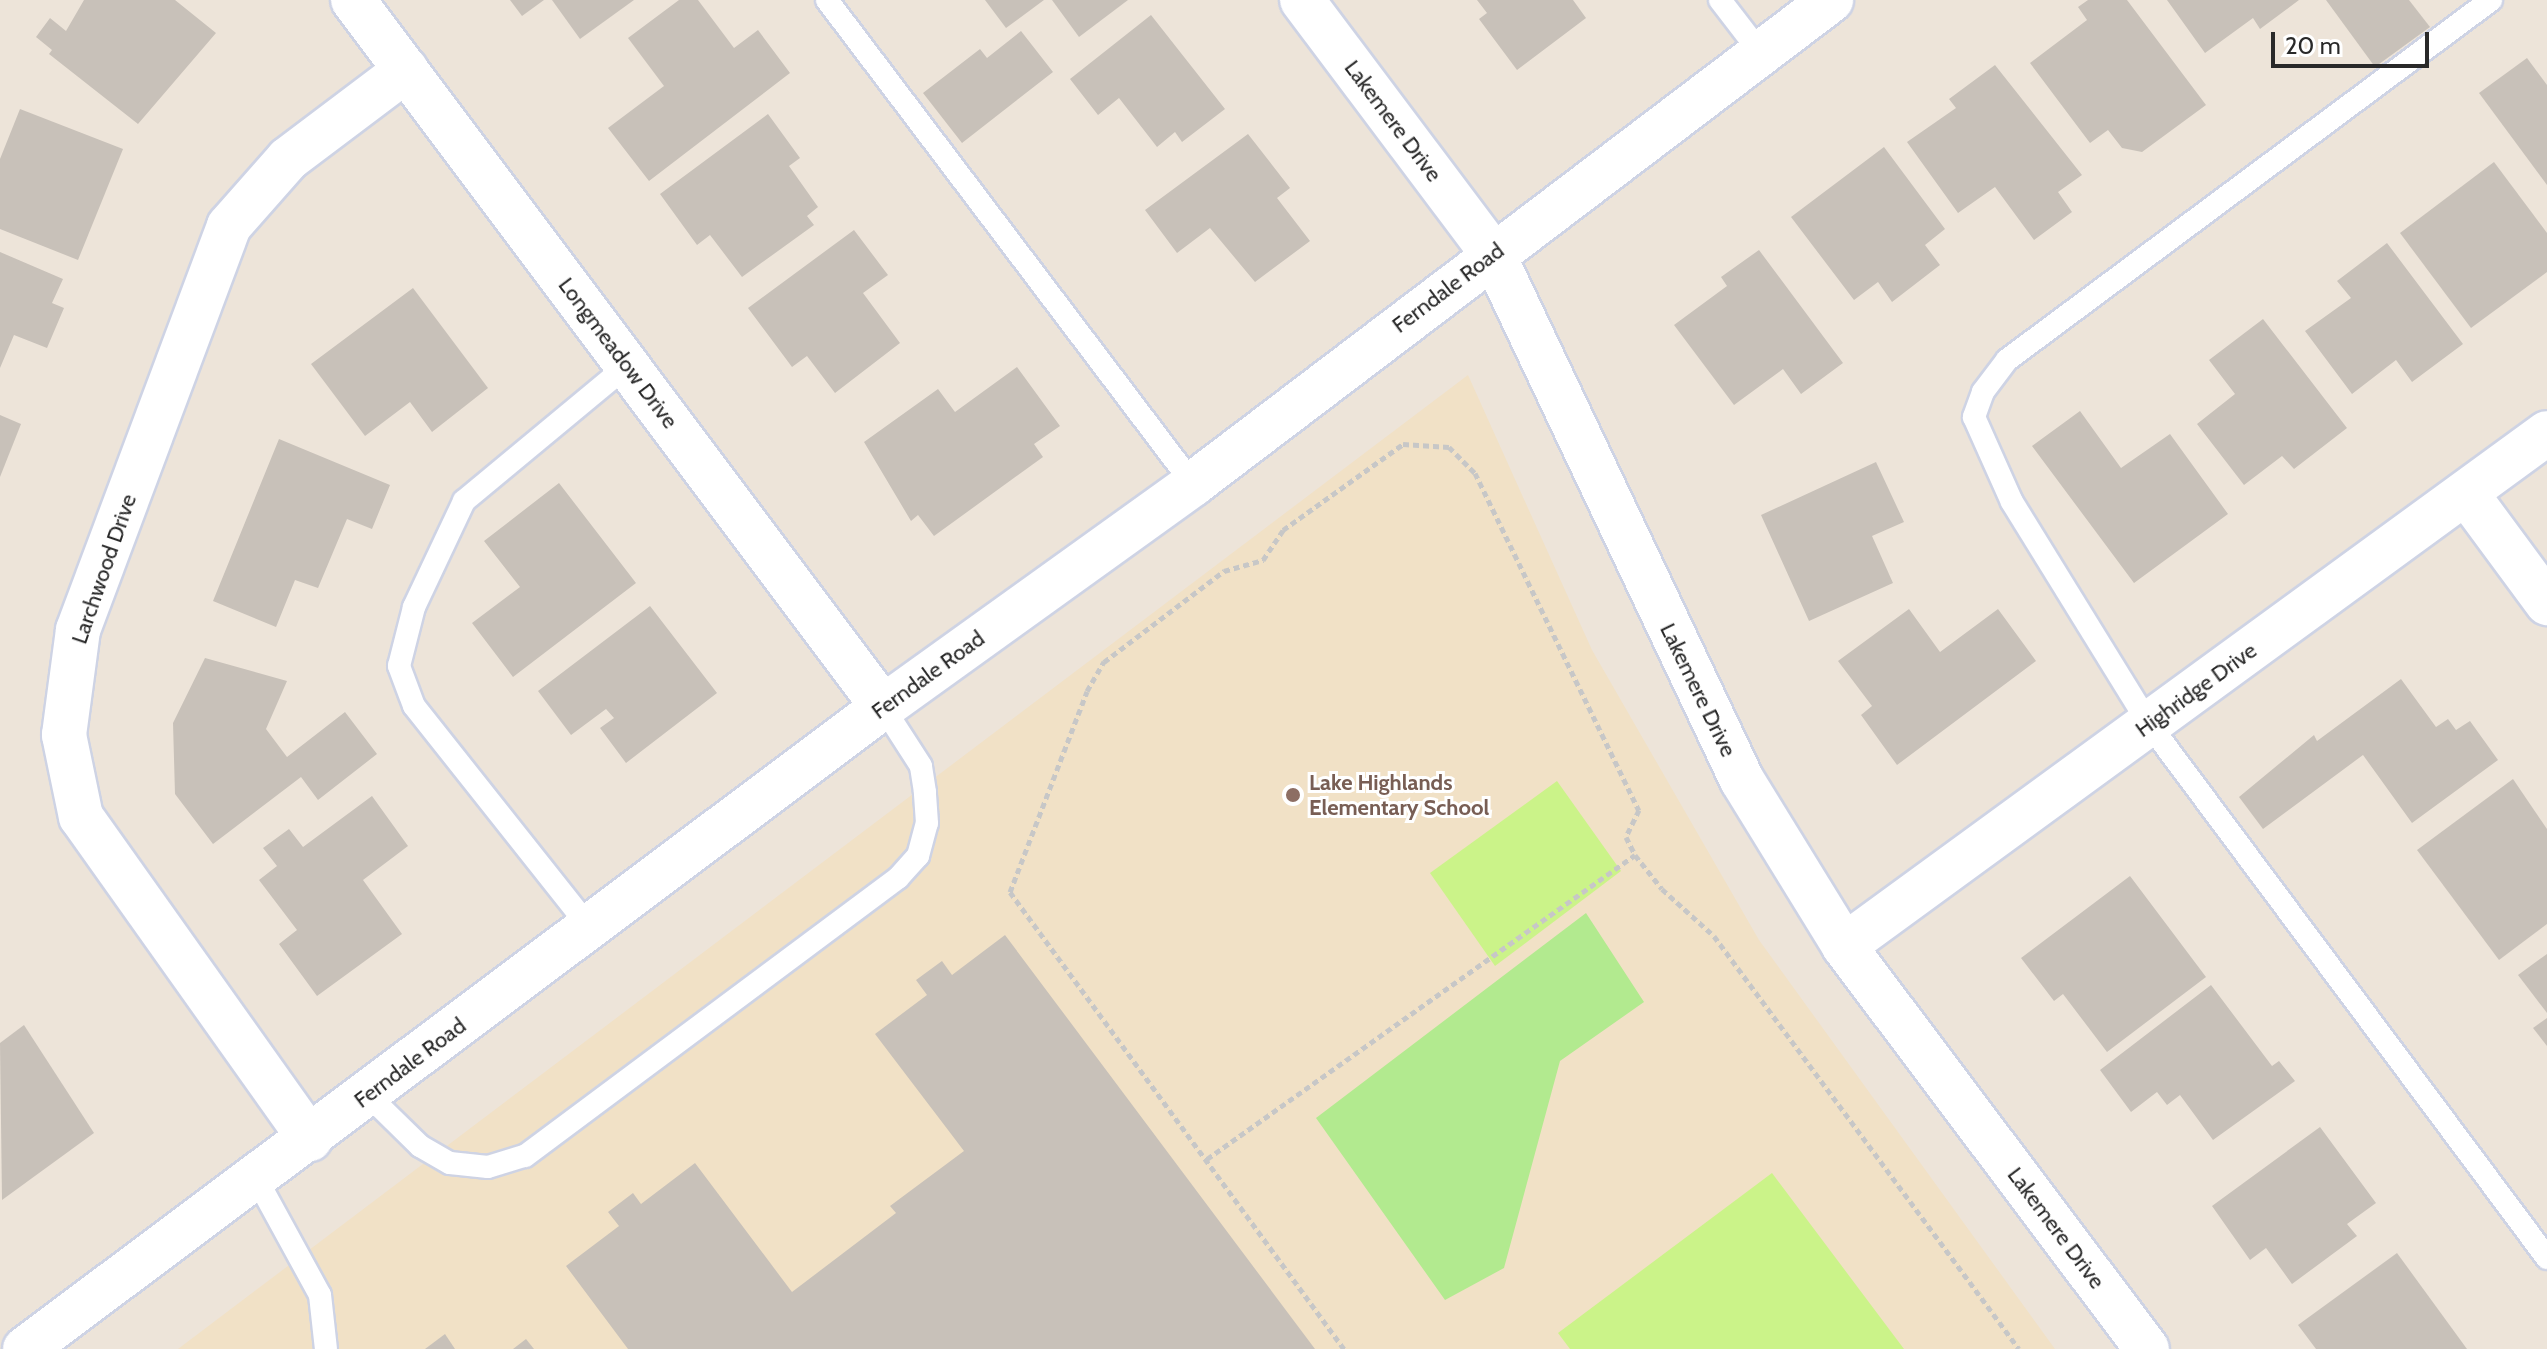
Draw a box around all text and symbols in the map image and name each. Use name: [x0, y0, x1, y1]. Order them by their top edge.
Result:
scale bar: [2275, 16, 2433, 66]
text: 20 m: [2285, 31, 2341, 60]
street label: Lakemere Drive: [1339, 55, 1447, 187]
street label: Ferndale Road: [1387, 237, 1509, 339]
street label: Longmeadow Drive: [553, 272, 683, 434]
street label: Larchwood Drive: [66, 491, 142, 647]
street label: Lakemere Drive: [1654, 619, 1742, 761]
street label: Ferndale Road: [867, 625, 989, 725]
street label: Highridge Drive: [2130, 637, 2262, 743]
place label: Lake Highlands Elementary School: [1309, 769, 1489, 820]
marker: Lake Highlands Elementary School: [1284, 786, 1302, 804]
street label: Ferndale Road: [349, 1012, 471, 1114]
street label: Lakemere Drive: [2002, 1162, 2110, 1294]

